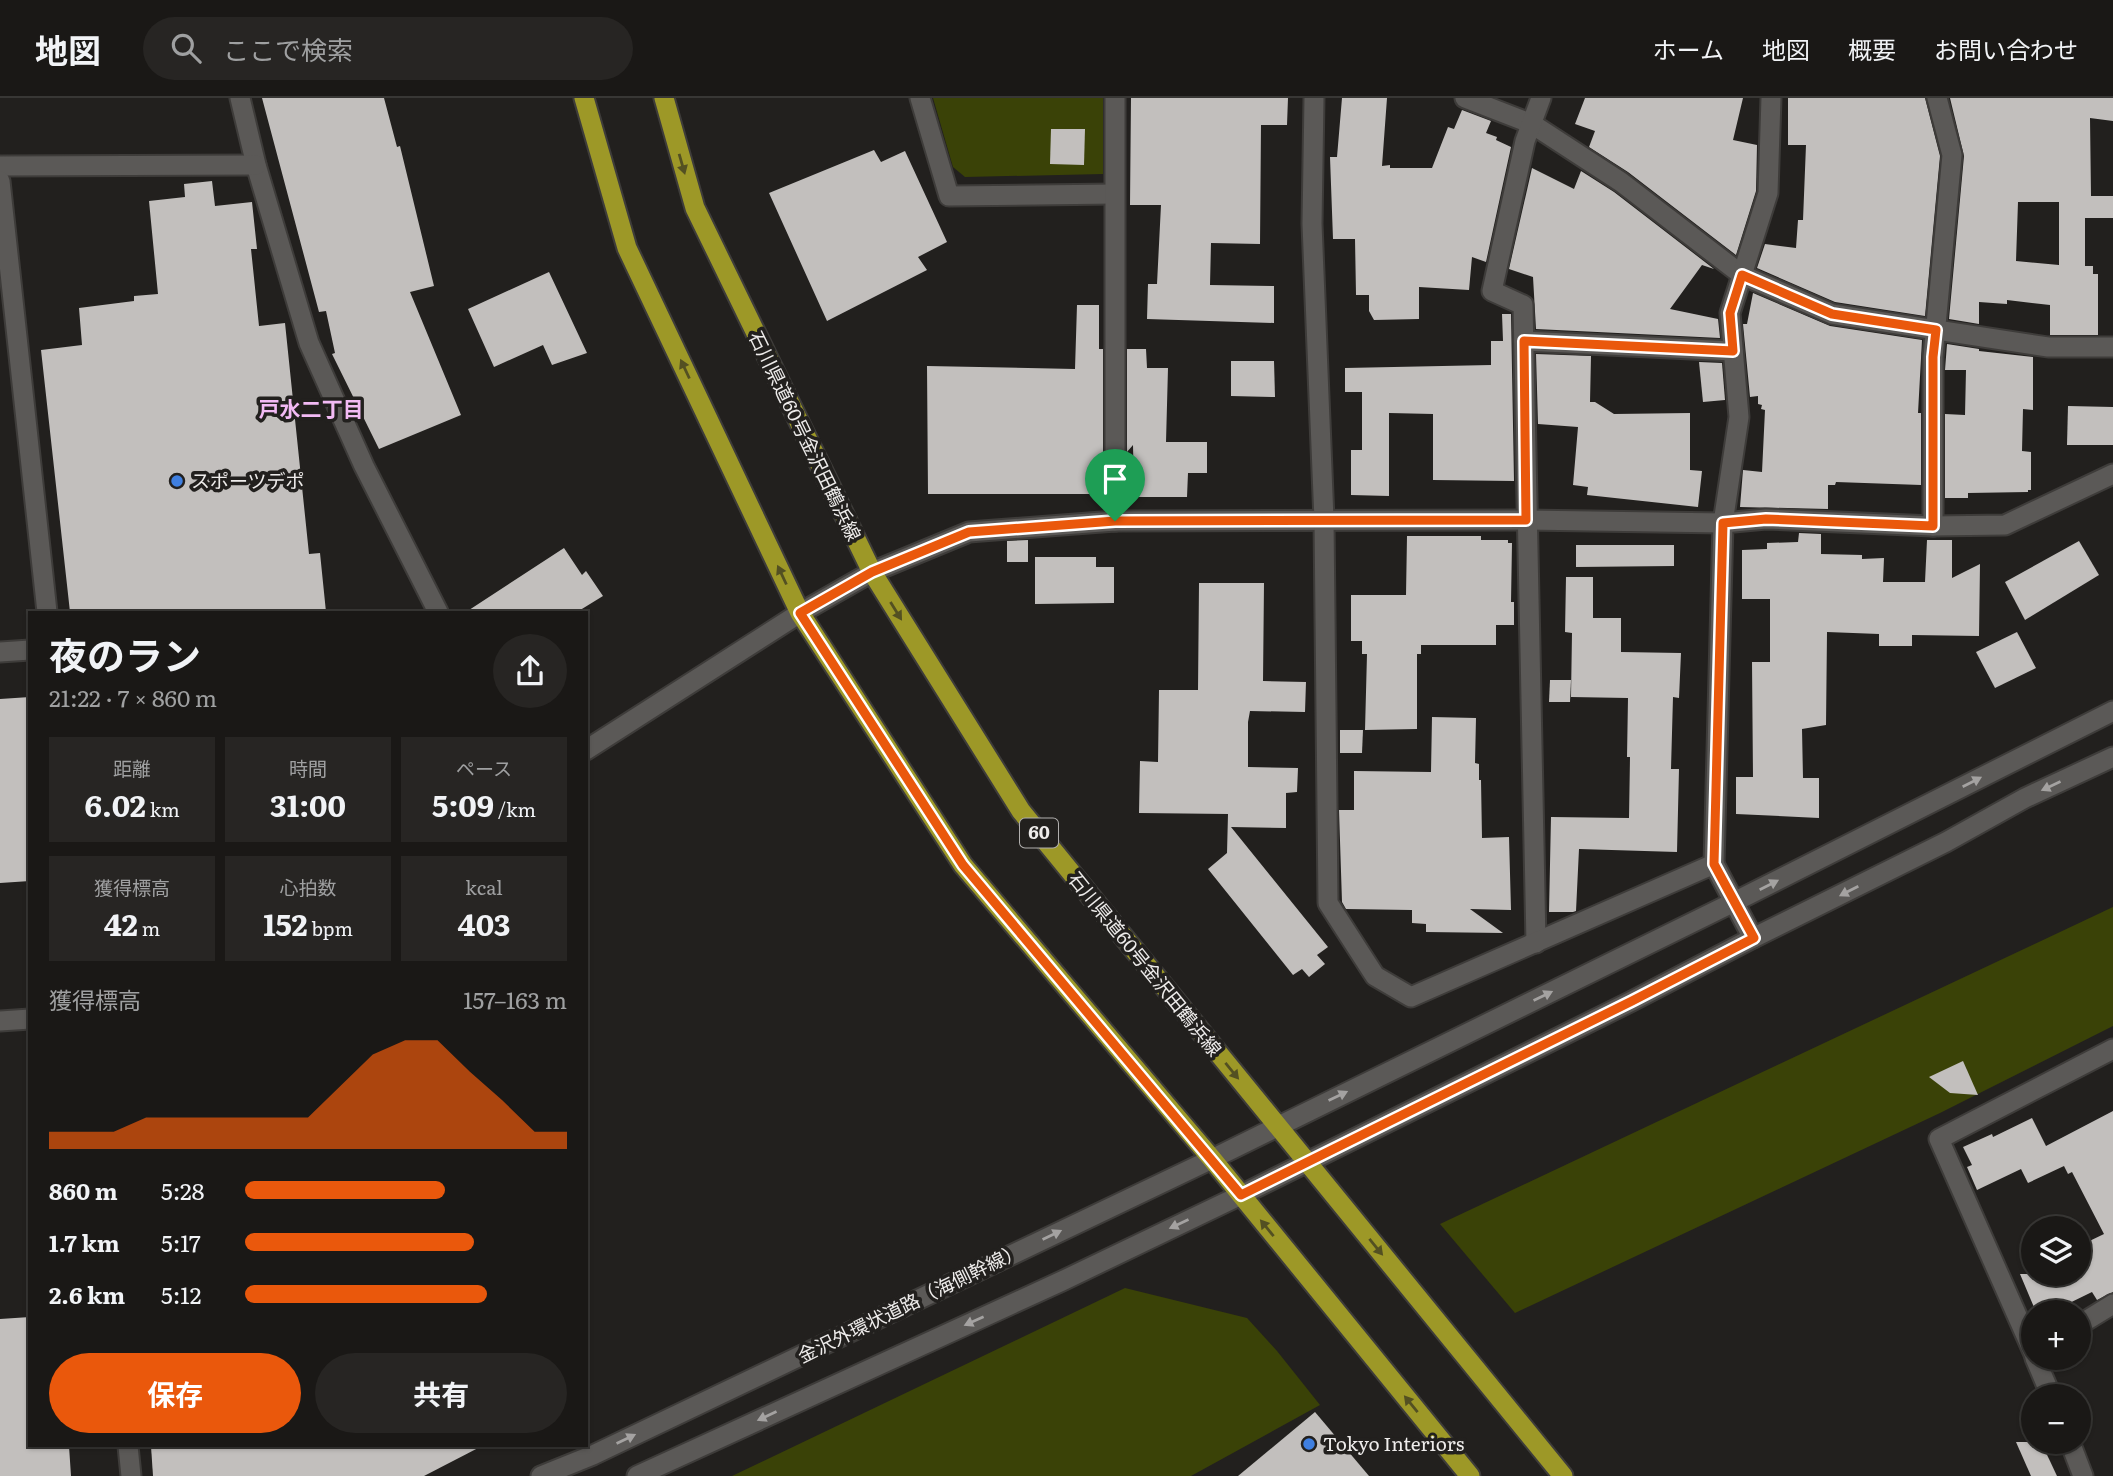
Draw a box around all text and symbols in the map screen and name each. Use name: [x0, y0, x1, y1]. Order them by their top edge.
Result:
search box: [143, 17, 633, 80]
text: 地図: [35, 24, 101, 73]
icon: search: [167, 29, 205, 67]
text: ここで検索: [223, 29, 353, 68]
text: ホーム: [1653, 31, 1724, 66]
text: 地図: [1762, 31, 1810, 66]
text: 概要: [1848, 31, 1896, 66]
text: お問い合わせ: [1934, 31, 2078, 66]
one-way arrow: [678, 153, 688, 174]
street label: 石川県道60号金沢田鶴浜線: [743, 326, 869, 545]
one-way arrow: [679, 359, 690, 380]
district label: 戸水二丁目: [259, 392, 364, 423]
pin: [1085, 449, 1145, 521]
icon: arrive: [1096, 460, 1134, 498]
place label: スポーツデポ: [191, 466, 305, 494]
marker: スポーツデポ: [169, 473, 185, 489]
one-way arrow: [776, 565, 788, 585]
one-way arrow: [890, 602, 903, 621]
text: 夜のラン: [49, 625, 201, 682]
button: share: [493, 634, 567, 708]
text: 21:22 · 7 × 860 m: [49, 680, 217, 714]
text: 距離: [113, 754, 151, 782]
text: 時間: [289, 754, 327, 782]
text: ペース: [456, 754, 512, 782]
one-way arrow: [1962, 777, 1982, 788]
one-way arrow: [2041, 780, 2061, 792]
text: 6.02: [84, 782, 146, 826]
text: 31:00: [270, 782, 346, 826]
text: 5:09: [432, 782, 494, 826]
text: km: [146, 795, 180, 823]
text: /km: [494, 795, 536, 823]
road number: 60: [1020, 818, 1058, 848]
street label: 石川県道60号金沢田鶴浜線: [1062, 865, 1229, 1062]
text: 獲得標高: [94, 873, 170, 901]
text: 心拍数: [279, 873, 337, 901]
text: kcal: [465, 873, 503, 901]
one-way arrow: [1759, 879, 1779, 890]
one-way arrow: [1839, 885, 1859, 896]
text: 42: [104, 901, 138, 945]
text: 152: [263, 901, 308, 945]
text: 403: [458, 901, 510, 945]
text: m: [138, 914, 160, 942]
text: bpm: [308, 914, 353, 942]
text: 獲得標高: [49, 982, 141, 1016]
text: 157–163 m: [463, 982, 567, 1016]
one-way arrow: [1533, 990, 1553, 1001]
one-way arrow: [1224, 1062, 1239, 1079]
one-way arrow: [1328, 1090, 1348, 1101]
text: 860 m: [49, 1173, 118, 1207]
text: 5:28: [161, 1173, 204, 1207]
map controls: [2021, 1216, 2091, 1454]
button: layers: [2021, 1216, 2091, 1286]
one-way arrow: [1169, 1218, 1189, 1230]
one-way arrow: [1260, 1219, 1275, 1237]
text: 1.7 km: [49, 1225, 120, 1259]
text: 5:17: [161, 1225, 201, 1259]
one-way arrow: [1042, 1230, 1062, 1241]
street label: 金沢外環状道路（海側幹線）: [792, 1235, 1027, 1369]
one-way arrow: [1368, 1239, 1383, 1256]
text: 2.6 km: [49, 1277, 125, 1311]
text: 5:12: [161, 1277, 201, 1311]
button: +: [2021, 1300, 2091, 1370]
one-way arrow: [963, 1316, 984, 1327]
button: 保存: [49, 1353, 301, 1433]
button: 共有: [315, 1353, 567, 1433]
button: −: [2021, 1384, 2091, 1454]
one-way arrow: [1404, 1396, 1419, 1413]
one-way arrow: [757, 1410, 777, 1422]
place label: Tokyo Interiors: [1323, 1429, 1465, 1457]
one-way arrow: [616, 1433, 636, 1445]
marker: Tokyo Interiors: [1301, 1436, 1317, 1452]

